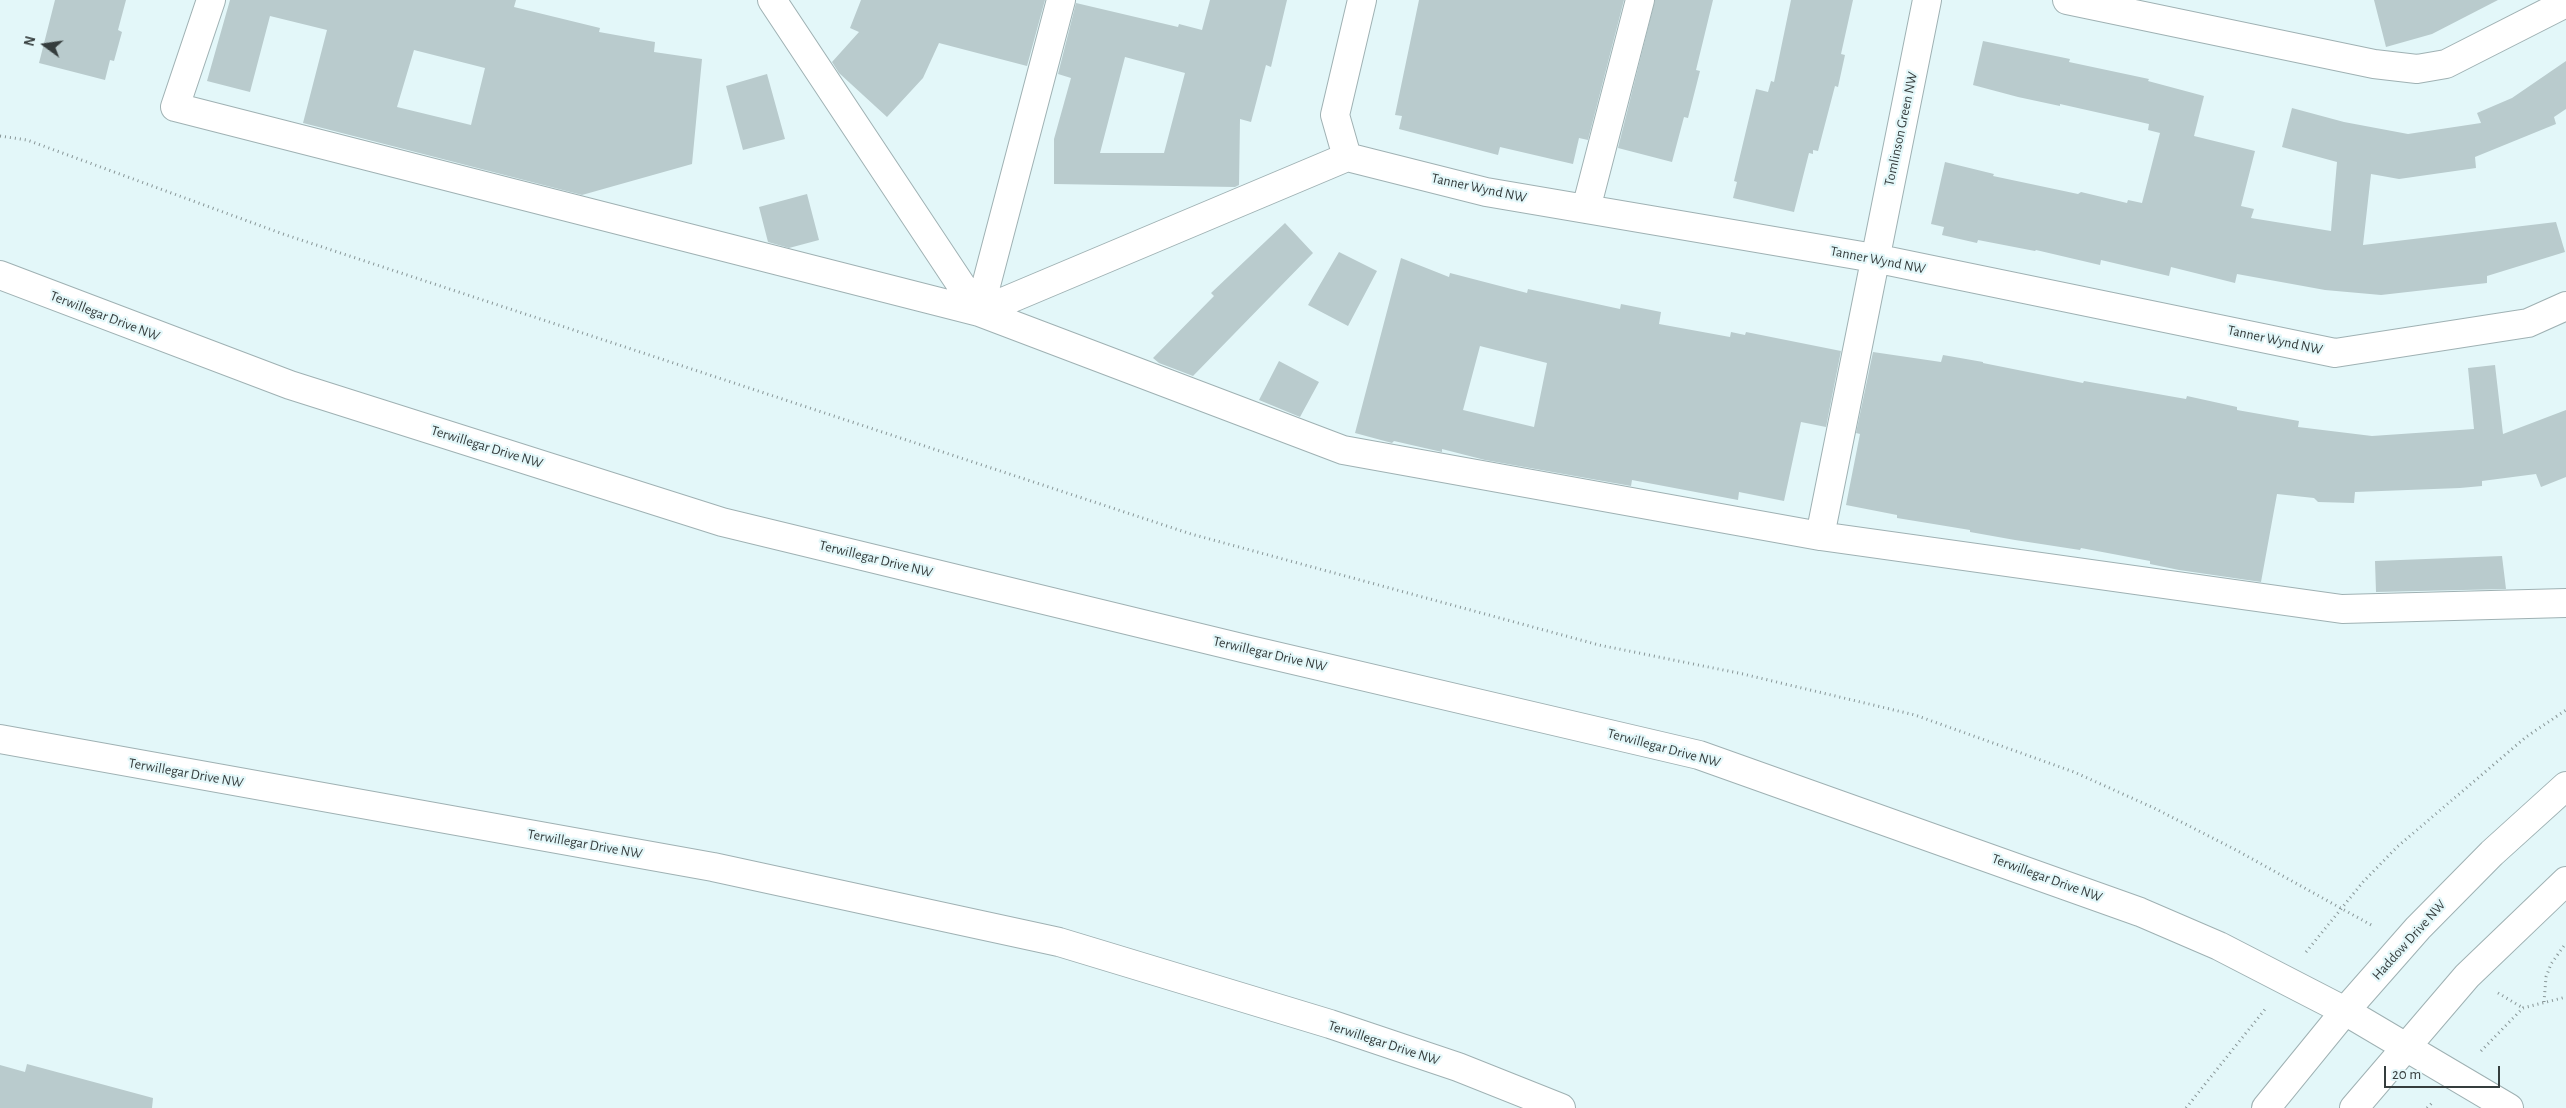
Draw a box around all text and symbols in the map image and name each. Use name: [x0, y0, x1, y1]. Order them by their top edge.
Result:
north arrow: [20, 20, 70, 70]
text: N: [22, 35, 38, 48]
street label: Tomlinson Green NW: [1881, 70, 1921, 188]
street label: Tanner Wynd NW: [1430, 170, 1528, 206]
street label: Tanner Wynd NW: [1829, 243, 1927, 277]
street label: Terwillegar Drive NW: [48, 287, 162, 345]
street label: Tanner Wynd NW: [2226, 322, 2324, 358]
street label: Terwillegar Drive NW: [429, 422, 545, 472]
street label: Terwillegar Drive NW: [818, 537, 934, 581]
street label: Terwillegar Drive NW: [1212, 633, 1328, 675]
street label: Terwillegar Drive NW: [1606, 725, 1722, 771]
street label: Terwillegar Drive NW: [127, 755, 245, 791]
street label: Terwillegar Drive NW: [526, 826, 644, 862]
street label: Terwillegar Drive NW: [1990, 850, 2104, 906]
street label: Haddow Drive NW: [2369, 897, 2449, 983]
street label: Terwillegar Drive NW: [1326, 1017, 1442, 1069]
scale bar: [2386, 1056, 2502, 1088]
text: 20 m: [2392, 1067, 2421, 1082]

